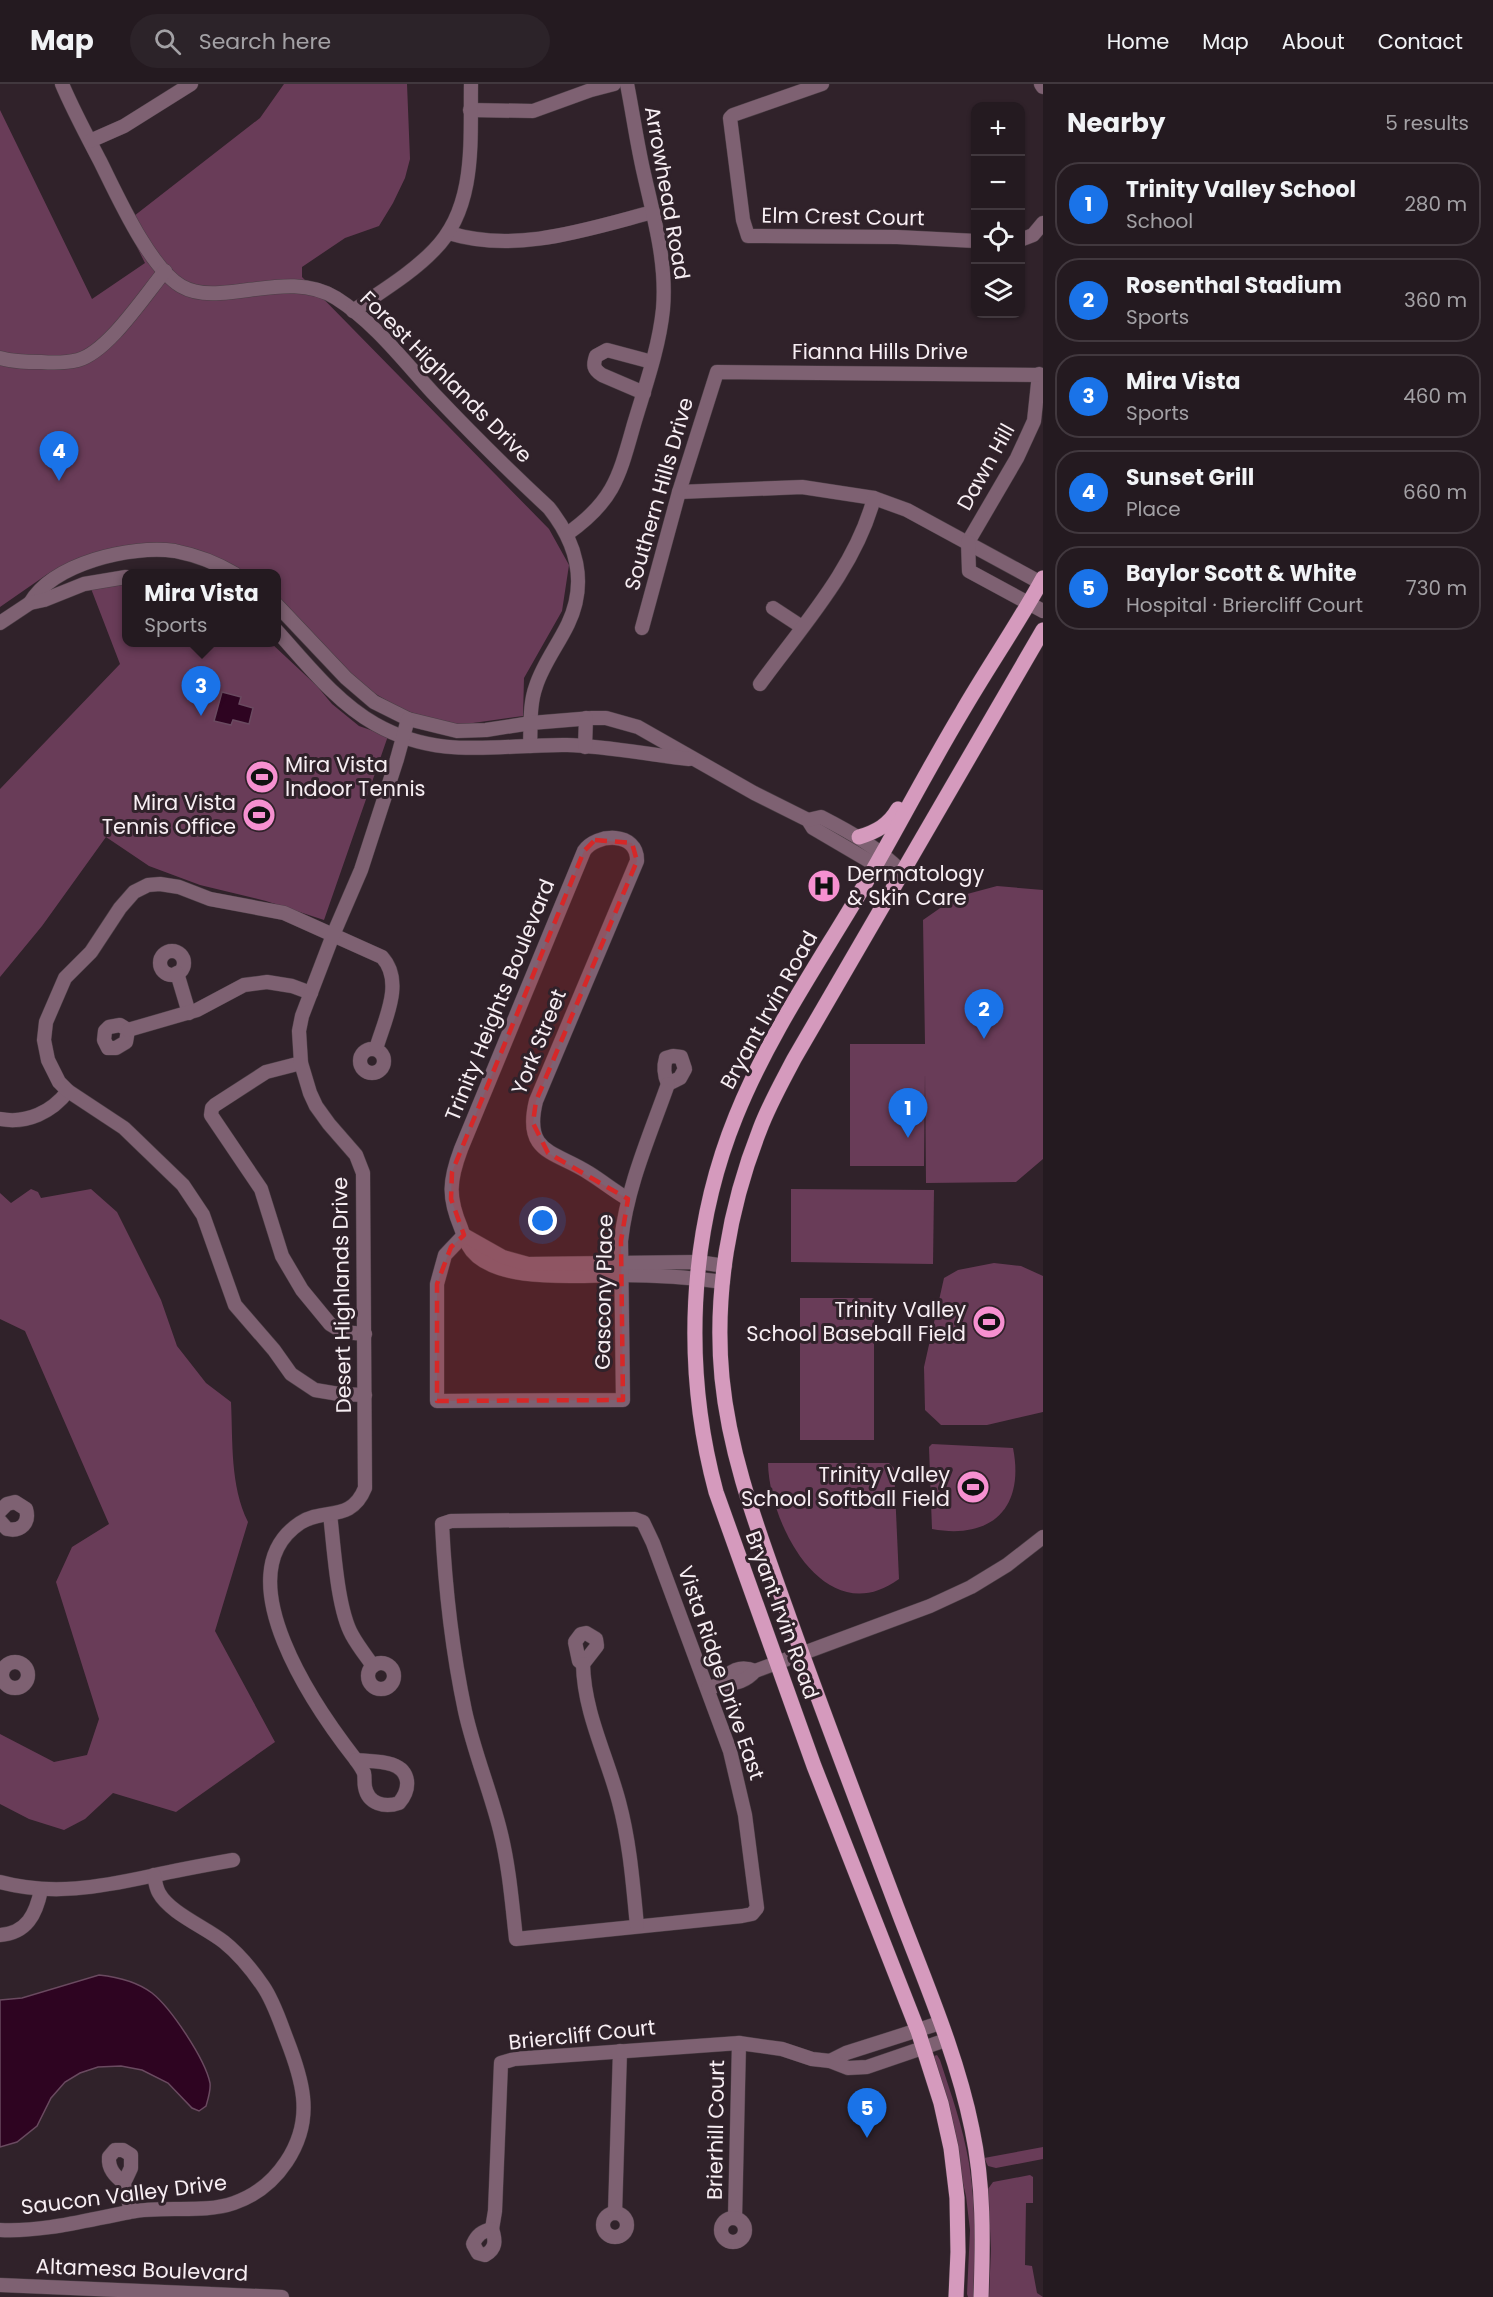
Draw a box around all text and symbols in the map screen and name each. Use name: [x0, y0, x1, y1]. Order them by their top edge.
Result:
search box: [130, 14, 550, 68]
text: Map: [30, 21, 94, 60]
icon: search: [151, 25, 184, 58]
text: Search here: [199, 26, 331, 57]
text: Home: [1107, 27, 1169, 56]
text: Map: [1202, 27, 1249, 56]
text: About: [1282, 27, 1345, 56]
text: Contact: [1378, 27, 1463, 56]
map controls: [971, 102, 1025, 318]
button: +: [971, 102, 1025, 156]
street label: Arrowhead Road: [638, 104, 697, 282]
text: Nearby: [1067, 105, 1165, 141]
text: 5 results: [1385, 109, 1469, 137]
button: −: [971, 156, 1025, 210]
text: Trinity Valley School: [1126, 174, 1356, 205]
text: 1: [1085, 190, 1092, 218]
text: 280 m: [1404, 190, 1467, 218]
street label: Elm Crest Court: [761, 201, 925, 232]
text: School: [1126, 207, 1193, 235]
button: locate: [971, 210, 1025, 264]
button: layers: [971, 264, 1025, 318]
text: Rosenthal Stadium: [1126, 270, 1342, 301]
street label: Forest Highlands Drive: [354, 284, 539, 469]
text: 2: [1083, 286, 1094, 314]
text: 360 m: [1404, 286, 1467, 314]
text: Sports: [1126, 303, 1189, 331]
street label: Fianna Hills Drive: [792, 337, 968, 366]
text: Mira Vista: [1126, 366, 1240, 397]
text: 3: [1082, 382, 1095, 410]
text: 460 m: [1403, 382, 1467, 410]
street label: Southern Hills Drive: [617, 394, 700, 594]
text: Sports: [1126, 399, 1189, 427]
street label: Dawn Hill: [950, 418, 1021, 515]
pin: 4: [40, 432, 78, 481]
text: Sunset Grill: [1126, 462, 1254, 493]
text: 4: [1082, 478, 1095, 506]
text: 660 m: [1403, 478, 1467, 506]
text: Place: [1126, 495, 1181, 523]
text: Baylor Scott & White: [1126, 558, 1356, 589]
popup: [122, 569, 281, 647]
text: 5: [1082, 574, 1095, 602]
text: 730 m: [1406, 574, 1467, 602]
text: Mira Vista: [144, 578, 259, 609]
text: Hospital · Briercliff Court: [1126, 591, 1363, 619]
text: Sports: [144, 611, 208, 639]
pin: 3: [182, 666, 220, 716]
place label: Mira Vista Indoor Tennis: [285, 750, 426, 803]
sports icon: Mira Vista Indoor Tennis: [244, 759, 280, 795]
place label: Mira Vista Tennis Office: [102, 788, 236, 841]
sports icon: Mira Vista Tennis Office: [241, 797, 277, 833]
place label: Dermatology & Skin Care: [847, 859, 984, 912]
hospital icon: Dermatology & Skin Care: [806, 868, 842, 904]
street label: Trinity Heights Boulevard: [438, 875, 561, 1125]
street label: Bryant Irvin Road: [713, 925, 824, 1094]
street label: York Street: [504, 985, 573, 1099]
pin: 2: [964, 990, 1004, 1039]
pin: 1: [888, 1088, 928, 1138]
street label: Desert Highlands Drive: [325, 1177, 358, 1413]
your location: [528, 1206, 557, 1235]
street label: Gascony Place: [588, 1214, 619, 1370]
place label: Trinity Valley School Baseball Field: [746, 1295, 966, 1348]
sports icon: Trinity Valley School Baseball Field: [971, 1304, 1007, 1340]
place label: Trinity Valley School Softball Field: [741, 1460, 950, 1513]
sports icon: Trinity Valley School Softball Field: [955, 1469, 991, 1505]
street label: Bryant Irvin Road: [739, 1527, 826, 1703]
street label: Vista Ridge Drive East: [671, 1562, 772, 1784]
street label: Briercliff Court: [507, 2012, 657, 2057]
street label: Brierhill Court: [700, 2060, 731, 2200]
pin: 5: [848, 2088, 886, 2138]
street label: Saucon Valley Drive: [19, 2167, 228, 2222]
street label: Altamesa Boulevard: [35, 2251, 249, 2288]

